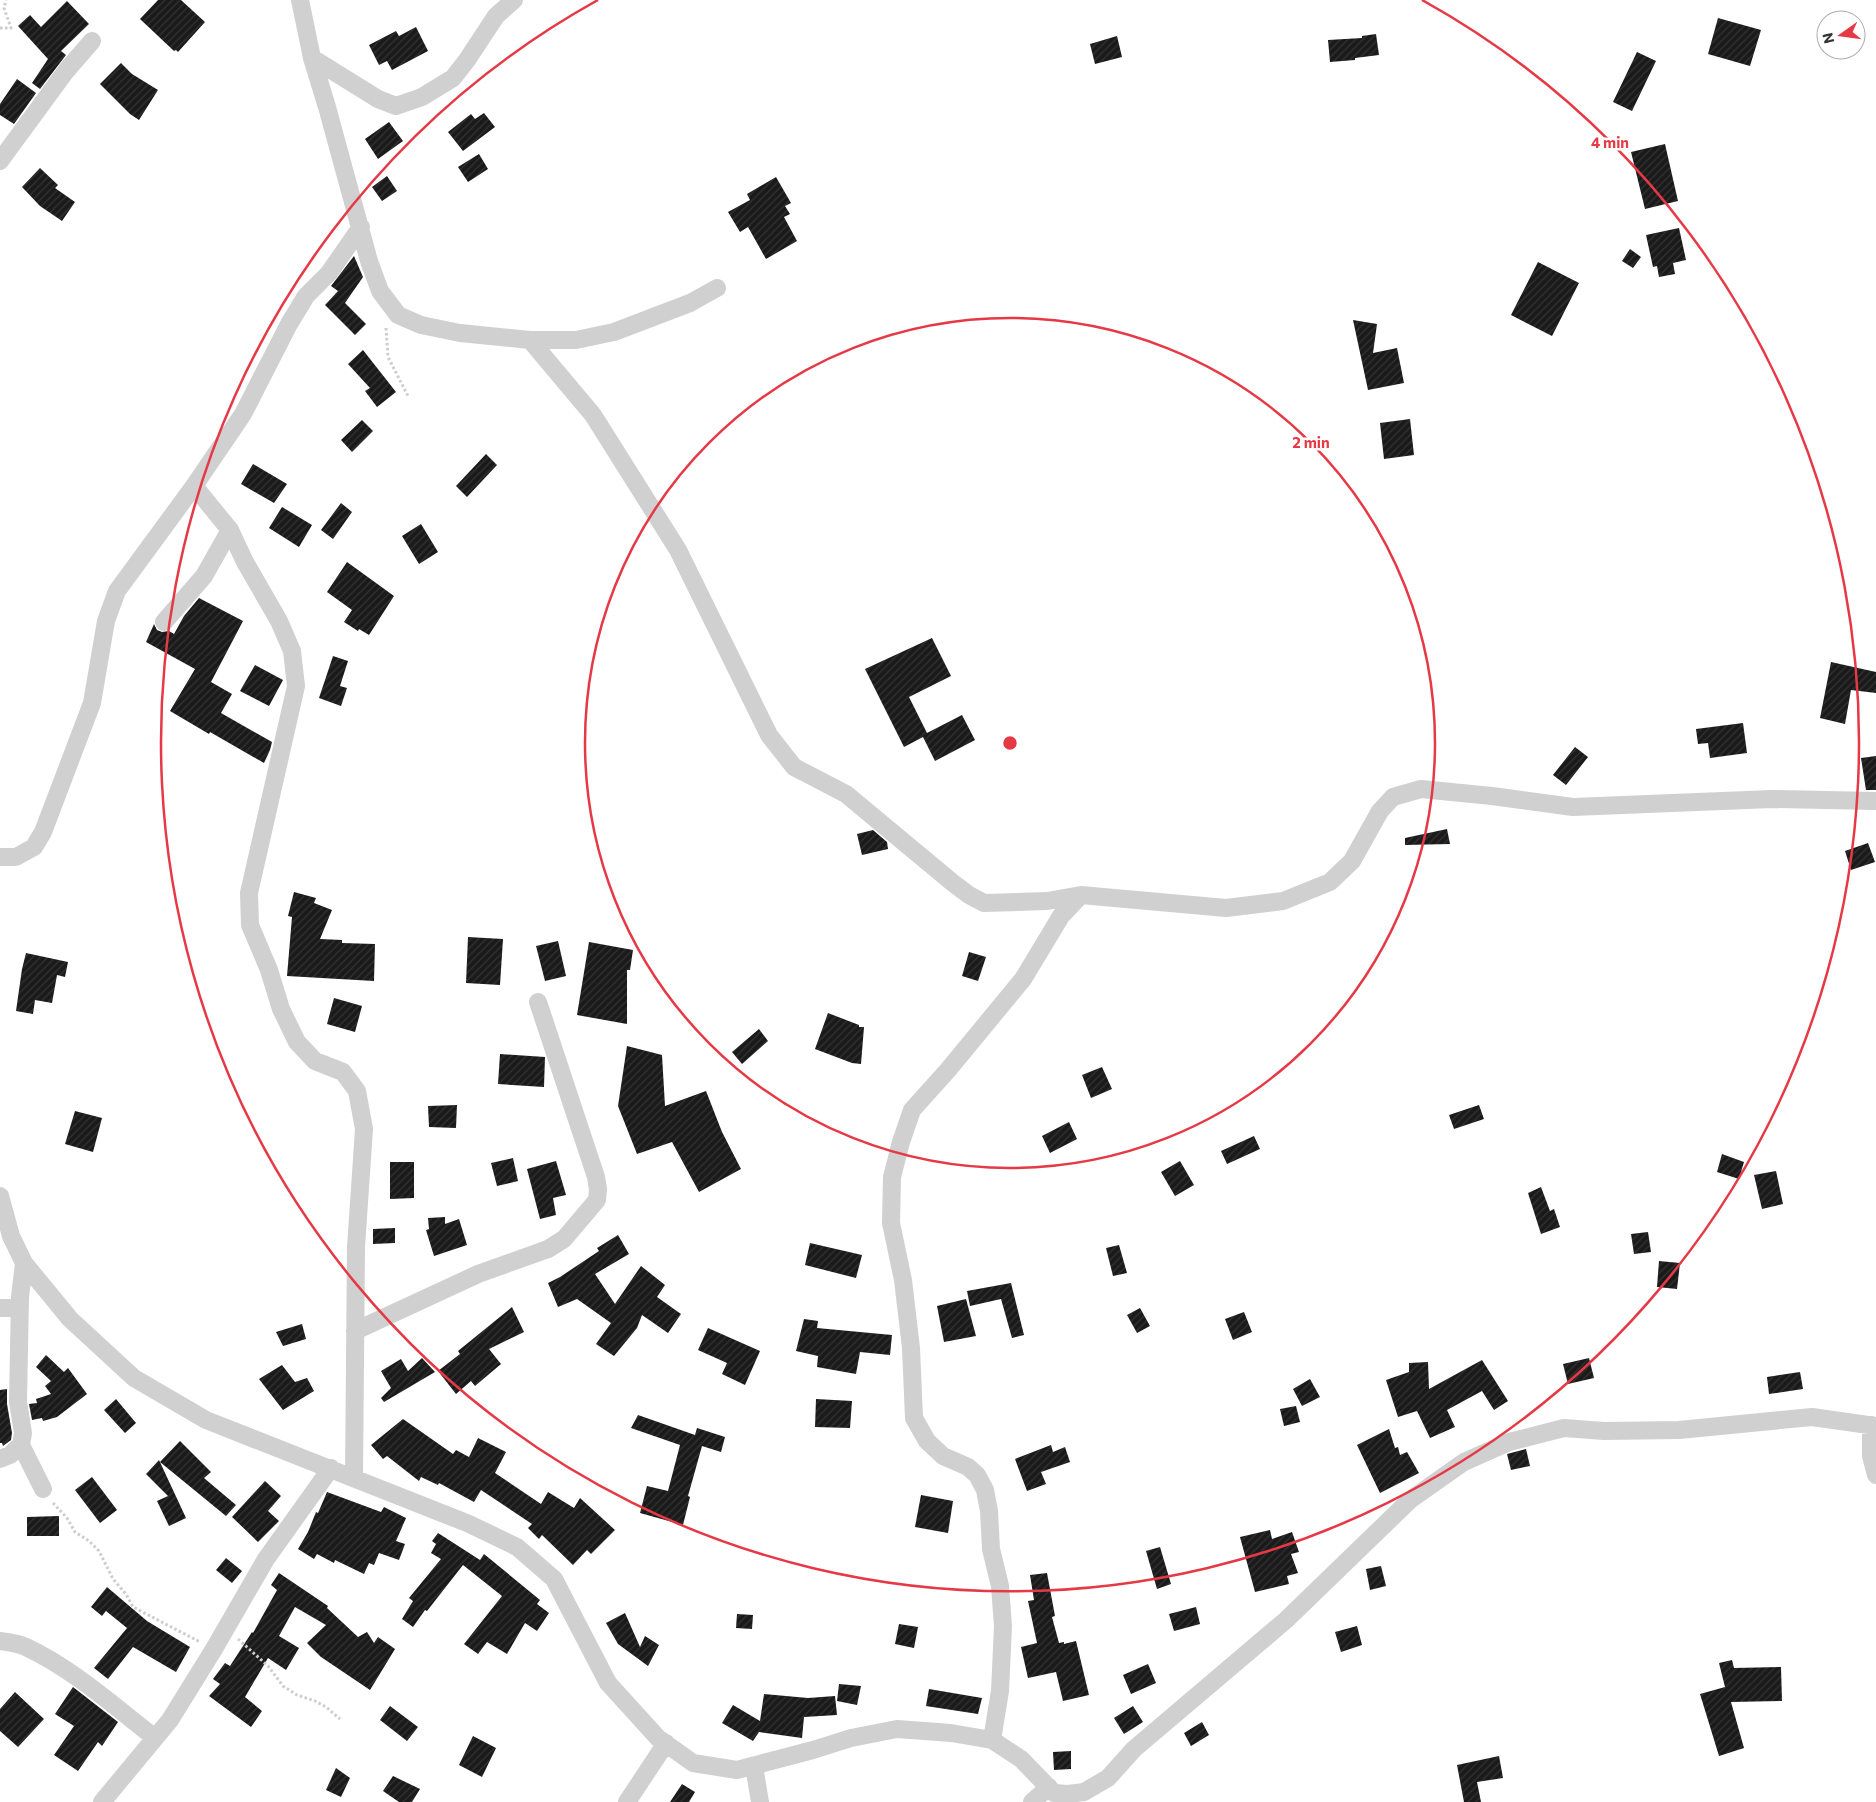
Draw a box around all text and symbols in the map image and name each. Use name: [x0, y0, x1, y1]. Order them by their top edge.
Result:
north arrow: [1816, 10, 1866, 60]
text: N: [1818, 31, 1837, 45]
text: 4 min: [1591, 133, 1629, 151]
text: 2 min: [1292, 433, 1330, 451]
centre of rings: [1001, 734, 1019, 752]

